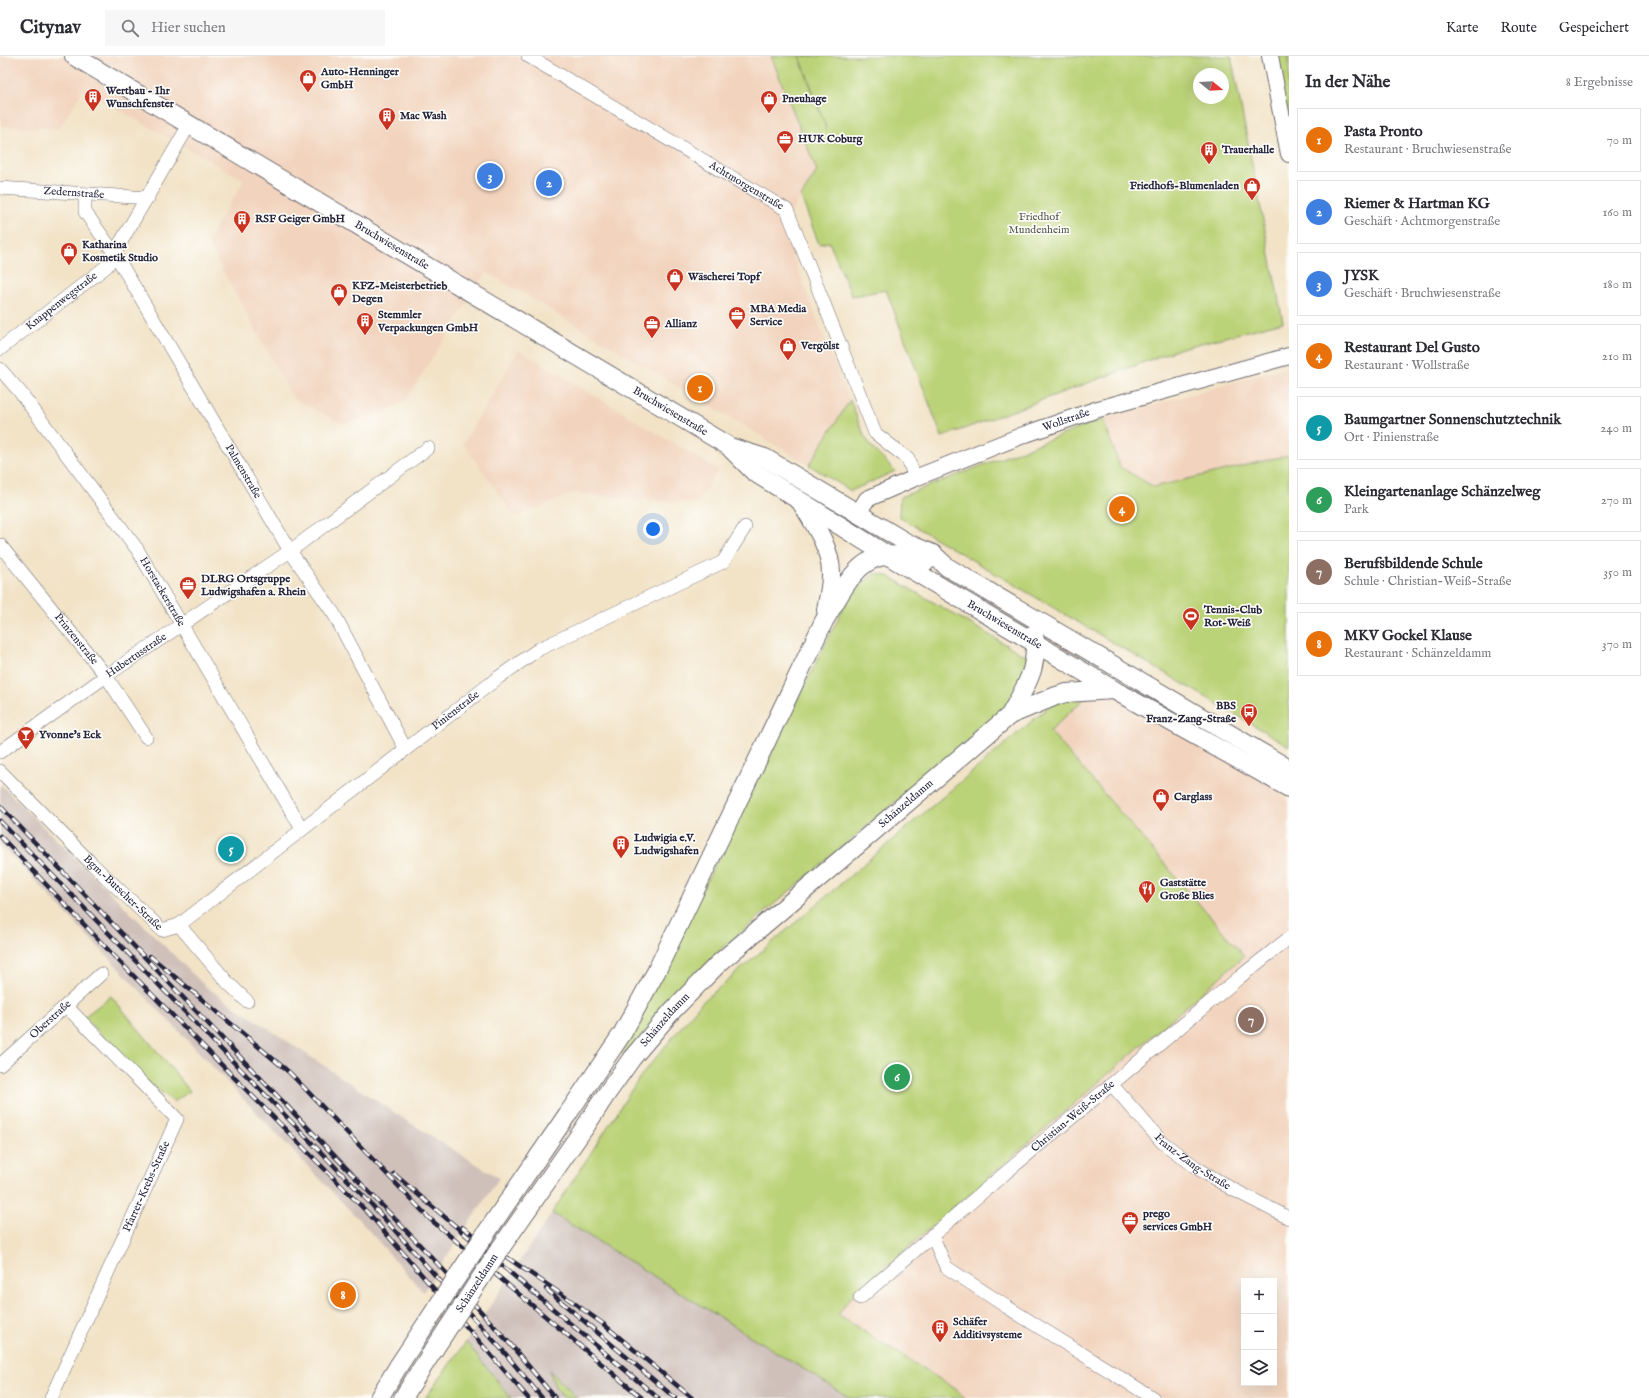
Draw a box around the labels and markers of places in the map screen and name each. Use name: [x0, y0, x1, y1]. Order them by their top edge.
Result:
place label: Auto-Henninger GmbH: [320, 65, 400, 92]
shop icon: Auto-Henninger GmbH: [298, 68, 318, 93]
place label: Wertbau - Ihr Wunschfenster: [105, 84, 175, 111]
building icon: Wertbau - Ihr Wunschfenster: [83, 87, 103, 112]
shop icon: Pneuhage: [759, 89, 779, 114]
place label: Pneuhage: [782, 92, 827, 106]
building icon: Mac Wash: [377, 106, 397, 131]
place label: Mac Wash: [400, 109, 447, 123]
office icon: HUK Coburg: [775, 129, 795, 154]
place label: HUK Coburg: [798, 132, 863, 146]
building icon: Trauerhalle: [1199, 140, 1219, 165]
place label: Trauerhalle: [1221, 143, 1274, 157]
pin: 3: [477, 161, 503, 191]
pin: 2: [536, 168, 562, 198]
shop icon: Friedhofs-Blumenladen: [1242, 176, 1262, 201]
place label: Friedhofs-Blumenladen: [1130, 179, 1239, 193]
building icon: RSF Geiger GmbH: [232, 209, 252, 234]
place label: RSF Geiger GmbH: [255, 212, 345, 226]
place label: Katharina Kosmetik Studio: [82, 238, 158, 265]
shop icon: Katharina Kosmetik Studio: [59, 241, 79, 266]
shop icon: Wäscherei Topf: [665, 267, 685, 292]
place label: Wäscherei Topf: [687, 270, 762, 284]
place label: KFZ-Meisterbetrieb Degen: [352, 279, 447, 306]
shop icon: KFZ-Meisterbetrieb Degen: [329, 282, 349, 307]
place label: MBA Media Service: [750, 302, 807, 329]
office icon: MBA Media Service: [727, 305, 747, 330]
place label: Stemmler Verpackungen GmbH: [377, 308, 479, 335]
building icon: Stemmler Verpackungen GmbH: [355, 311, 375, 336]
office icon: Allianz: [642, 314, 662, 339]
place label: Allianz: [664, 317, 698, 331]
shop icon: Vergölst: [778, 336, 798, 361]
place label: Vergölst: [800, 339, 839, 353]
pin: 1: [687, 373, 713, 403]
pin: 4: [1109, 494, 1135, 524]
place label: DLRG Ortsgruppe Ludwigshafen a. Rhein: [200, 572, 306, 599]
office icon: DLRG Ortsgruppe Ludwigshafen a. Rhein: [178, 575, 198, 600]
place label: Tennis-Club Rot-Weiß: [1203, 603, 1262, 630]
sports icon: Tennis-Club Rot-Weiß: [1181, 606, 1201, 631]
place label: BBS Franz-Zang-Straße: [1146, 699, 1236, 726]
bus stop icon: BBS Franz-Zang-Straße: [1239, 702, 1259, 727]
bar icon: Yvonne's Eck: [16, 725, 36, 750]
place label: Yvonne's Eck: [39, 728, 102, 742]
shop icon: Carglass: [1151, 787, 1171, 812]
place label: Carglass: [1174, 790, 1212, 804]
place label: Ludwigia e.V. Ludwigshafen: [633, 831, 699, 858]
pin: 5: [218, 834, 244, 864]
building icon: Ludwigia e.V. Ludwigshafen: [611, 834, 631, 859]
place label: Gaststätte Große Blies: [1160, 876, 1214, 903]
restaurant icon: Gaststätte Große Blies: [1137, 879, 1157, 904]
pin: 7: [1238, 1005, 1264, 1035]
pin: 6: [884, 1062, 910, 1092]
place label: prego services GmbH: [1142, 1207, 1213, 1234]
office icon: prego services GmbH: [1120, 1210, 1140, 1235]
pin: 8: [330, 1280, 356, 1310]
place label: Schäfer Additivsysteme: [952, 1315, 1022, 1342]
building icon: Schäfer Additivsysteme: [930, 1318, 950, 1343]

